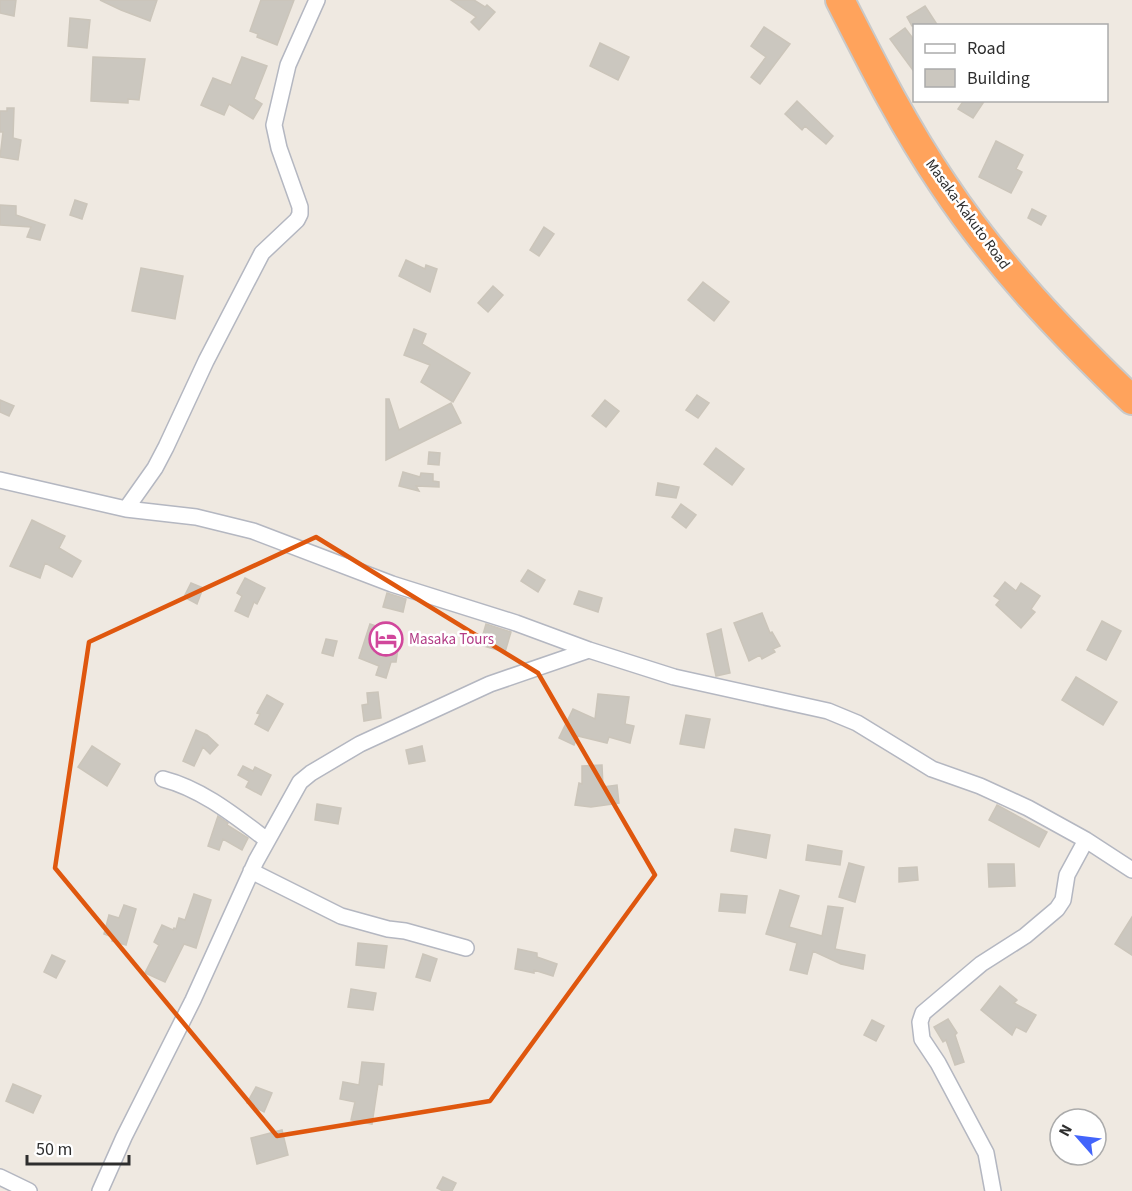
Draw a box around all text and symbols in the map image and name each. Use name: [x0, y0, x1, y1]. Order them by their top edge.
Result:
legend: [913, 24, 1108, 102]
text: Road: [967, 36, 1006, 61]
text: Building: [967, 66, 1030, 91]
street label: Masaka-Kakuto Road: [920, 155, 1015, 274]
hotel icon: Masaka Tours: [368, 621, 404, 657]
place label: Masaka Tours: [409, 629, 494, 650]
north arrow: [1048, 1107, 1108, 1167]
text: N: [1053, 1121, 1078, 1140]
scale bar: [27, 1128, 129, 1166]
text: 50 m: [36, 1137, 72, 1162]

